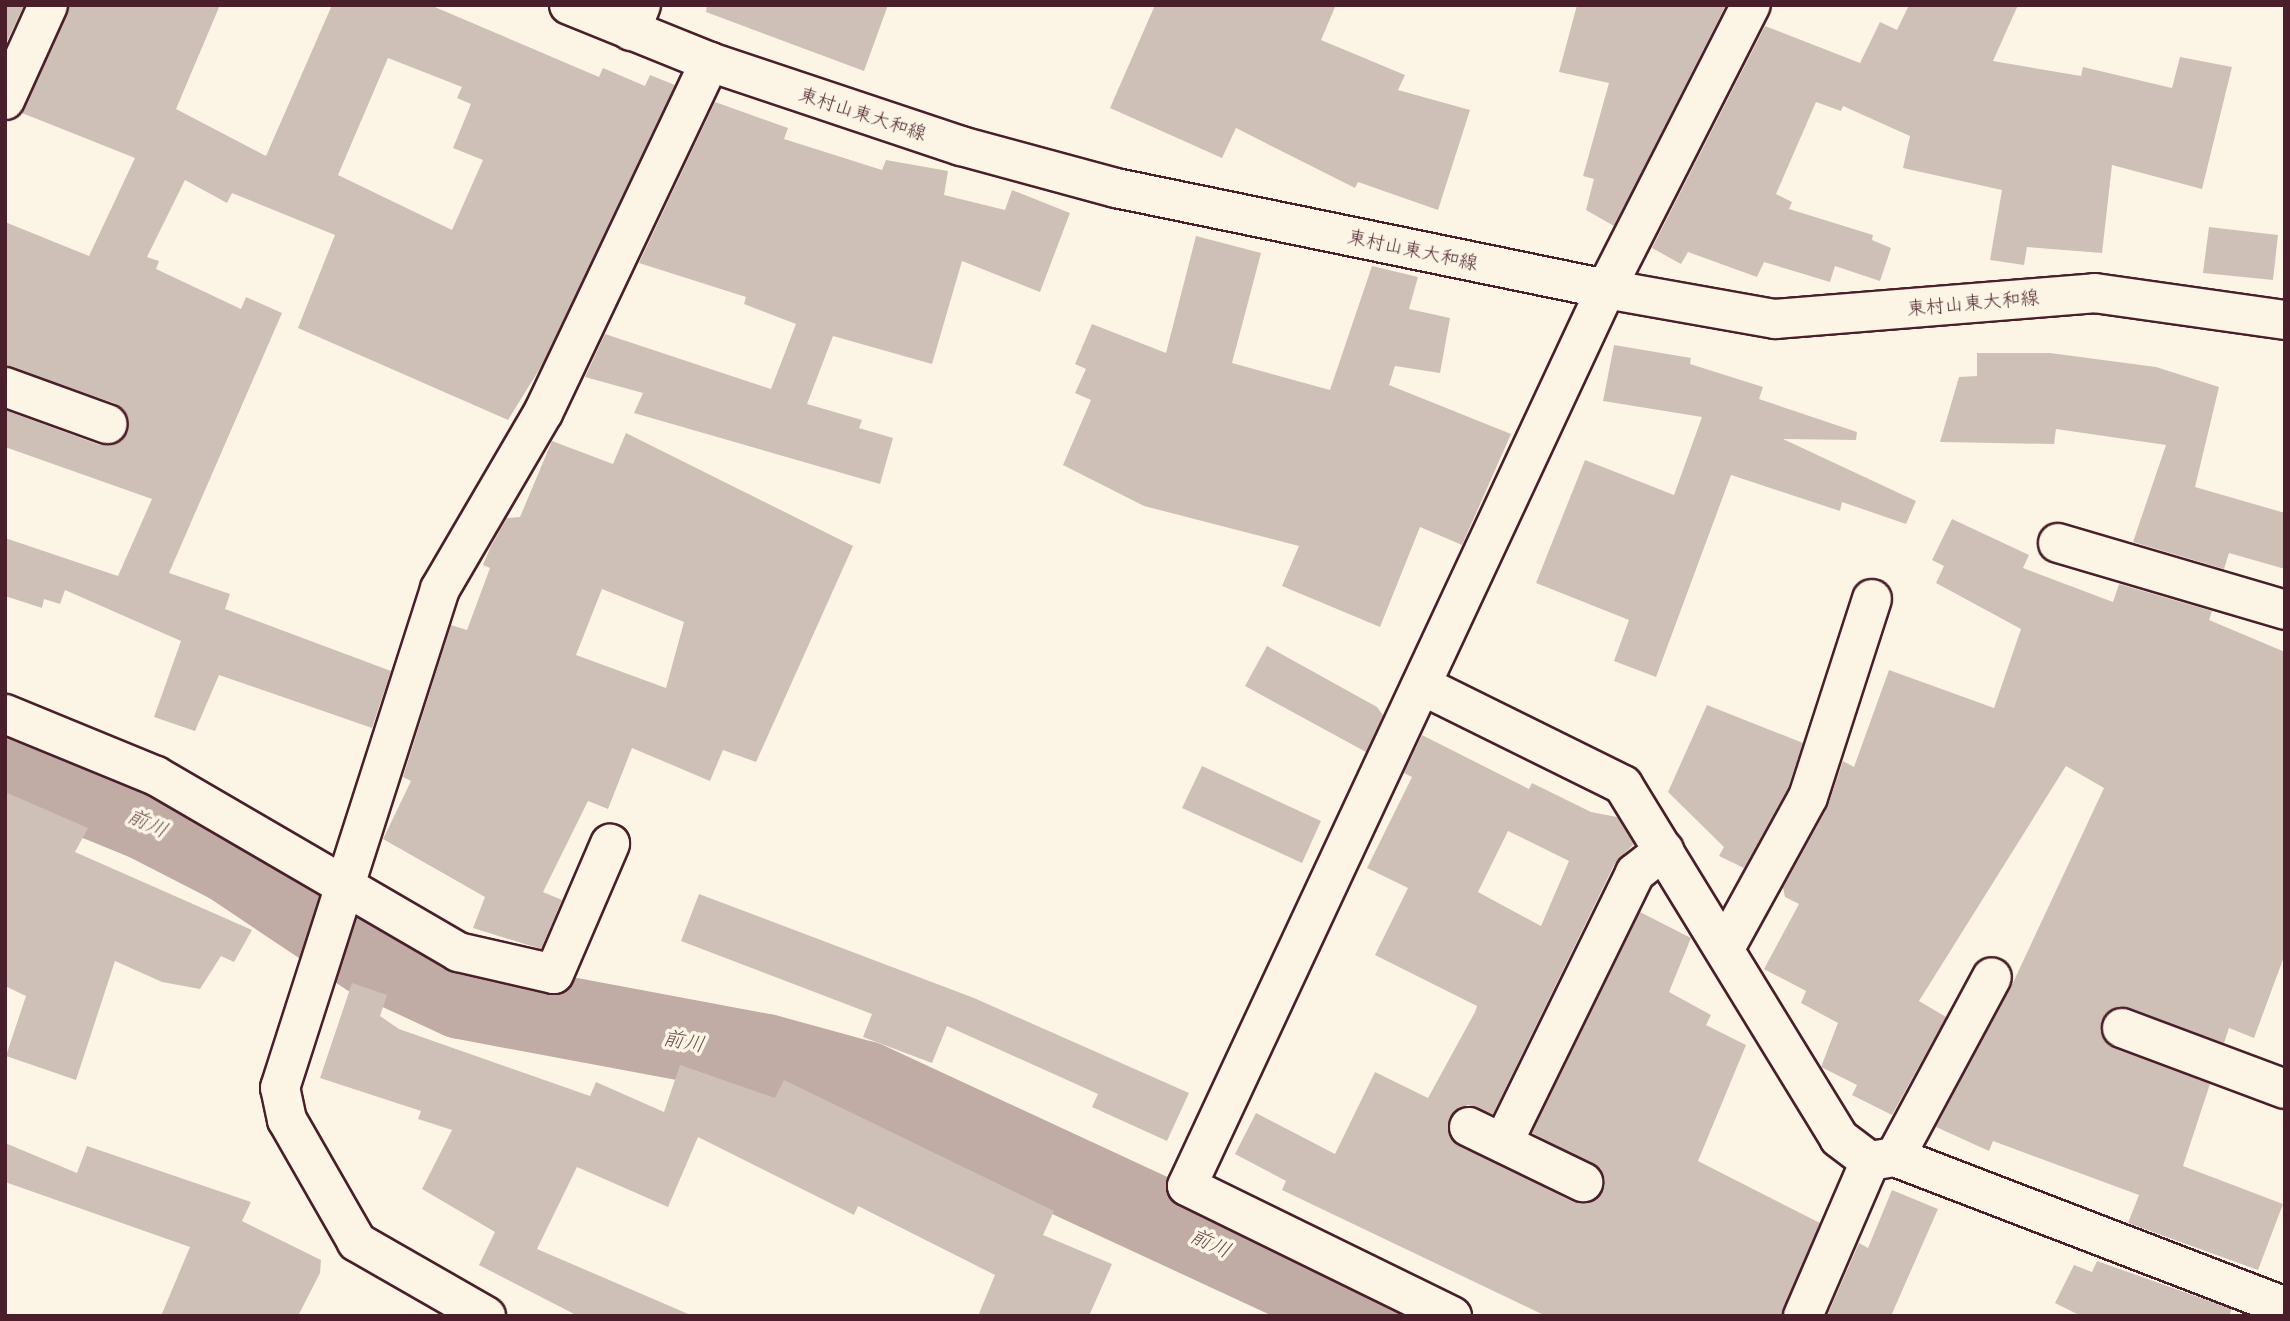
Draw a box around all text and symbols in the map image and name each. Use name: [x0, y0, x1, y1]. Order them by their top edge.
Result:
street label: 東村山東大和線: [796, 82, 930, 144]
street label: 東村山東大和線: [1346, 224, 1480, 274]
street label: 東村山東大和線: [1906, 285, 2040, 319]
water label: 前川: [124, 802, 172, 842]
water label: 前川: [661, 1024, 707, 1056]
water label: 前川: [1187, 1222, 1235, 1262]

